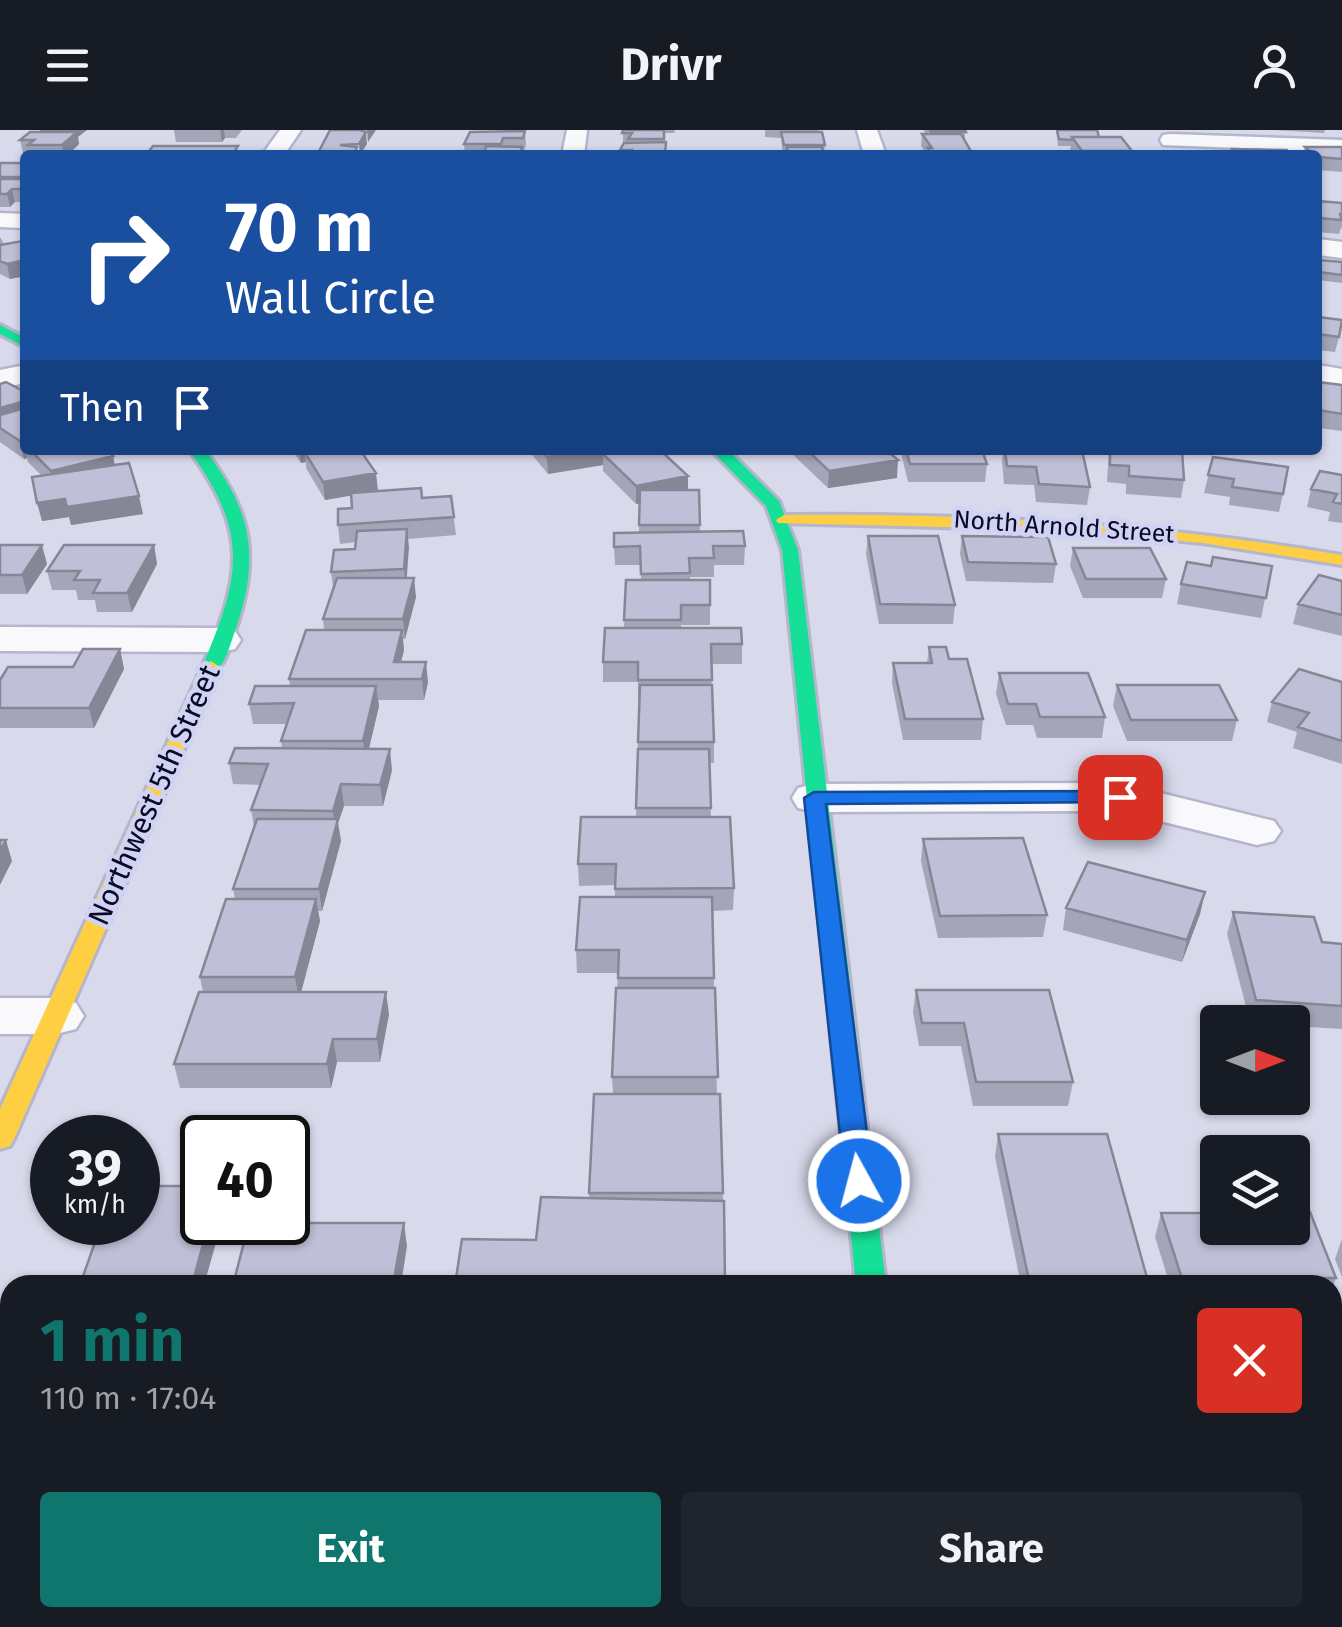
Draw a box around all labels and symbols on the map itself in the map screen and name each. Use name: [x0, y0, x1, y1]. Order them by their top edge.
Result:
street label: North Arnold Street: [952, 504, 1176, 550]
street label: Northwest 5th Street: [80, 659, 228, 931]
pin: [1078, 755, 1163, 840]
north arrow: [1200, 1005, 1310, 1115]
speed limit sign: 40: [180, 1115, 310, 1245]
position arrow: [807, 1129, 911, 1233]

